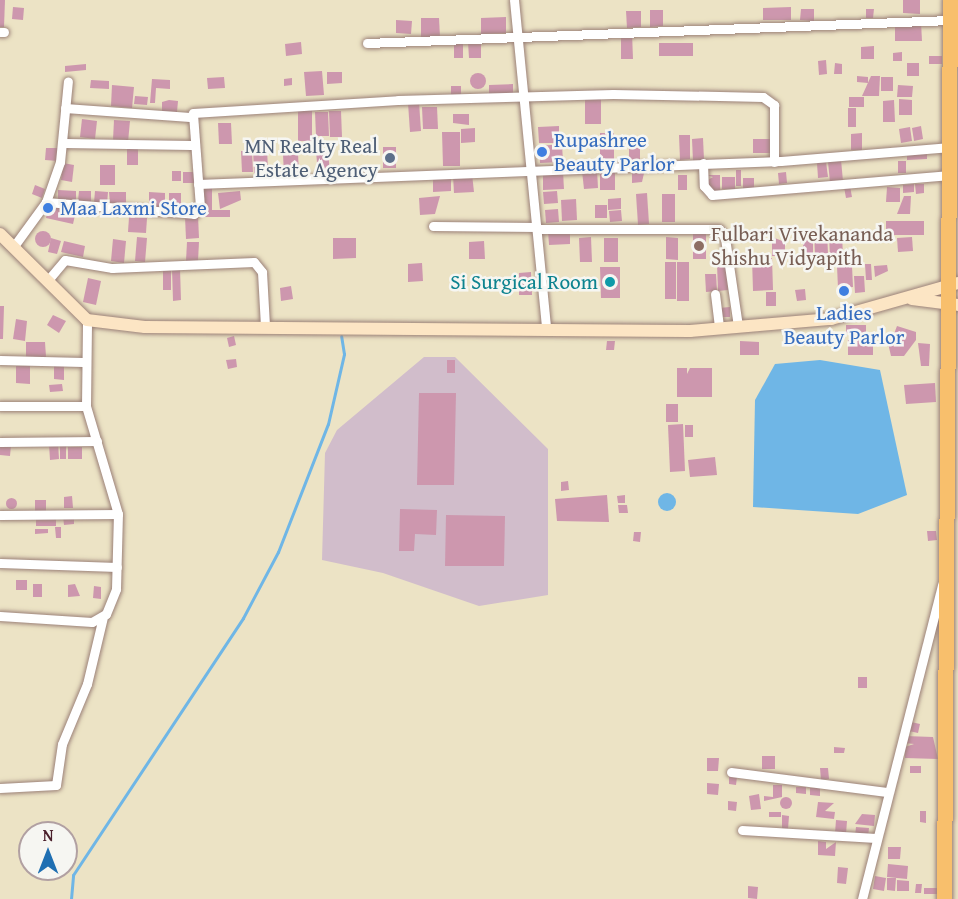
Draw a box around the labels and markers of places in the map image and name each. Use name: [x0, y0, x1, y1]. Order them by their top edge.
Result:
place label: Rupashree Beauty Parlor: [554, 127, 675, 177]
place label: MN Realty Real Estate Agency: [244, 133, 378, 183]
marker: Rupashree Beauty Parlor: [535, 145, 549, 159]
marker: MN Realty Real Estate Agency: [383, 151, 397, 165]
place label: Maa Laxmi Store: [60, 195, 207, 221]
marker: Maa Laxmi Store: [41, 201, 55, 215]
place label: Fulbari Vivekananda Shishu Vidyapith: [711, 221, 893, 271]
marker: Fulbari Vivekananda Shishu Vidyapith: [692, 239, 706, 253]
place label: Si Surgical Room: [450, 269, 598, 295]
marker: Si Surgical Room: [603, 275, 617, 289]
marker: Ladies Beauty Parlor: [837, 284, 851, 298]
place label: Ladies Beauty Parlor: [784, 300, 904, 350]

